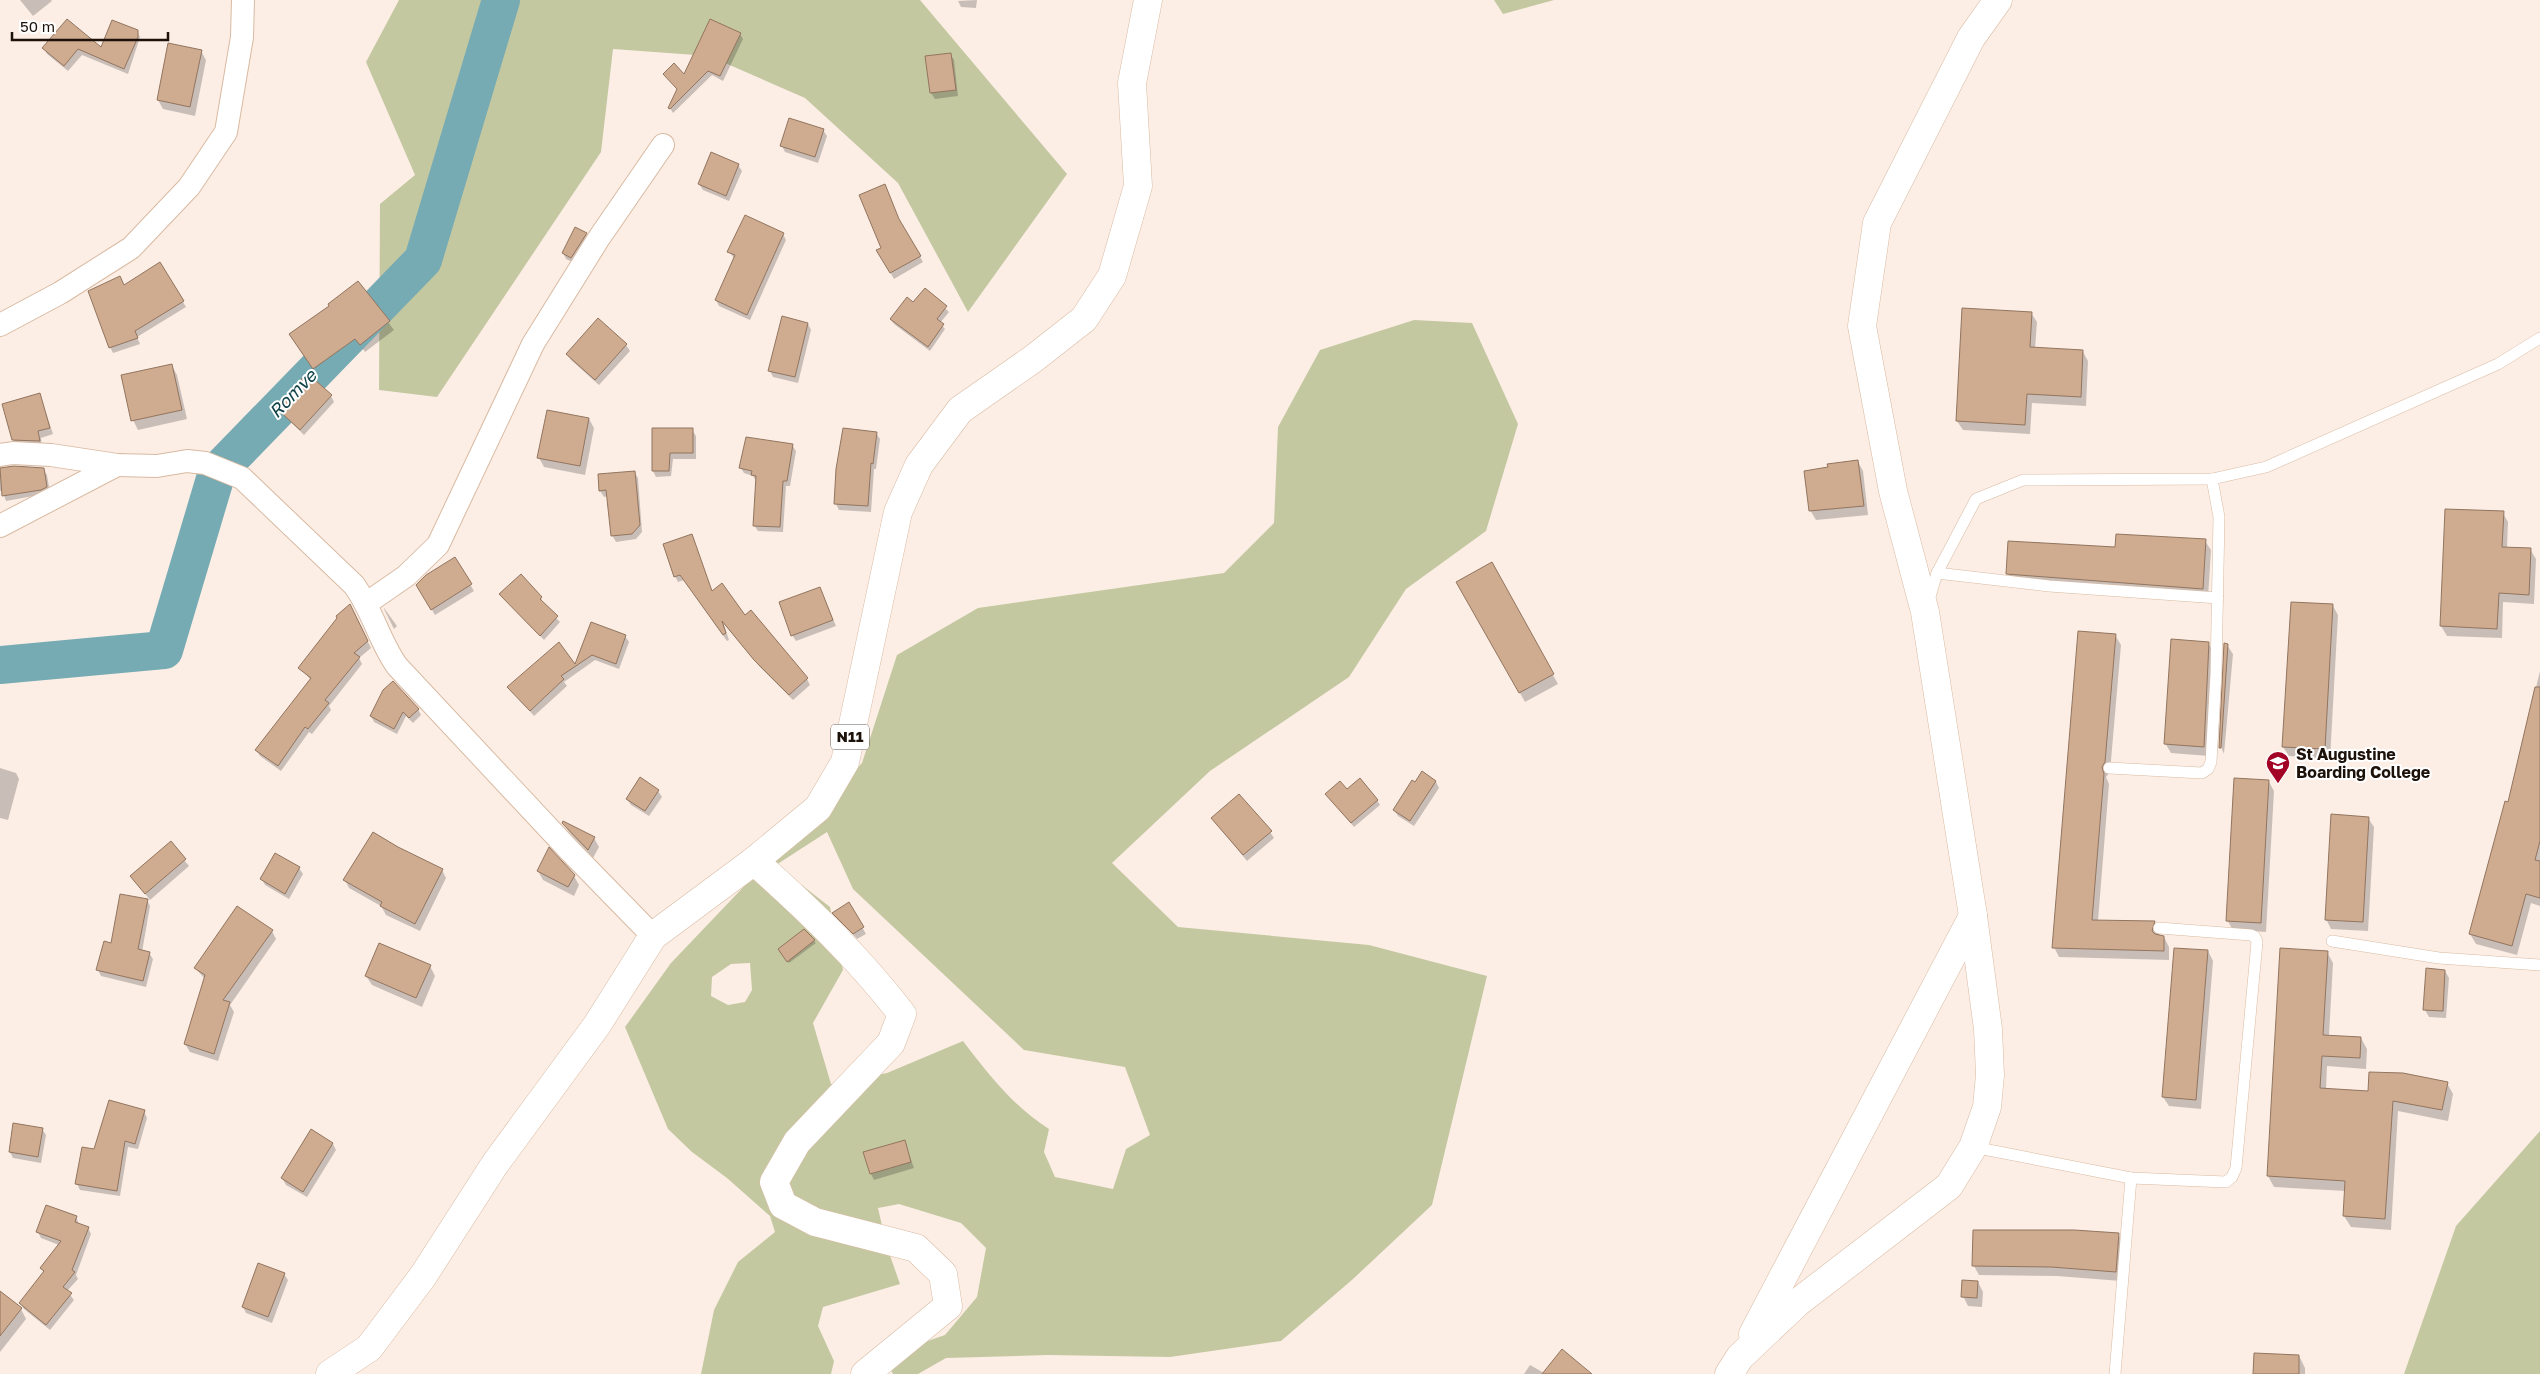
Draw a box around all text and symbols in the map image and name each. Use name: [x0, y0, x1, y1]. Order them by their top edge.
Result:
scale bar: [12, 10, 169, 42]
text: 50 m: [20, 17, 55, 35]
water label: Romve: [264, 363, 322, 422]
road number: N11: [831, 724, 869, 750]
place label: St Augustine Boarding College: [2296, 744, 2430, 782]
school or university icon: St Augustine Boarding College: [2265, 750, 2291, 784]

